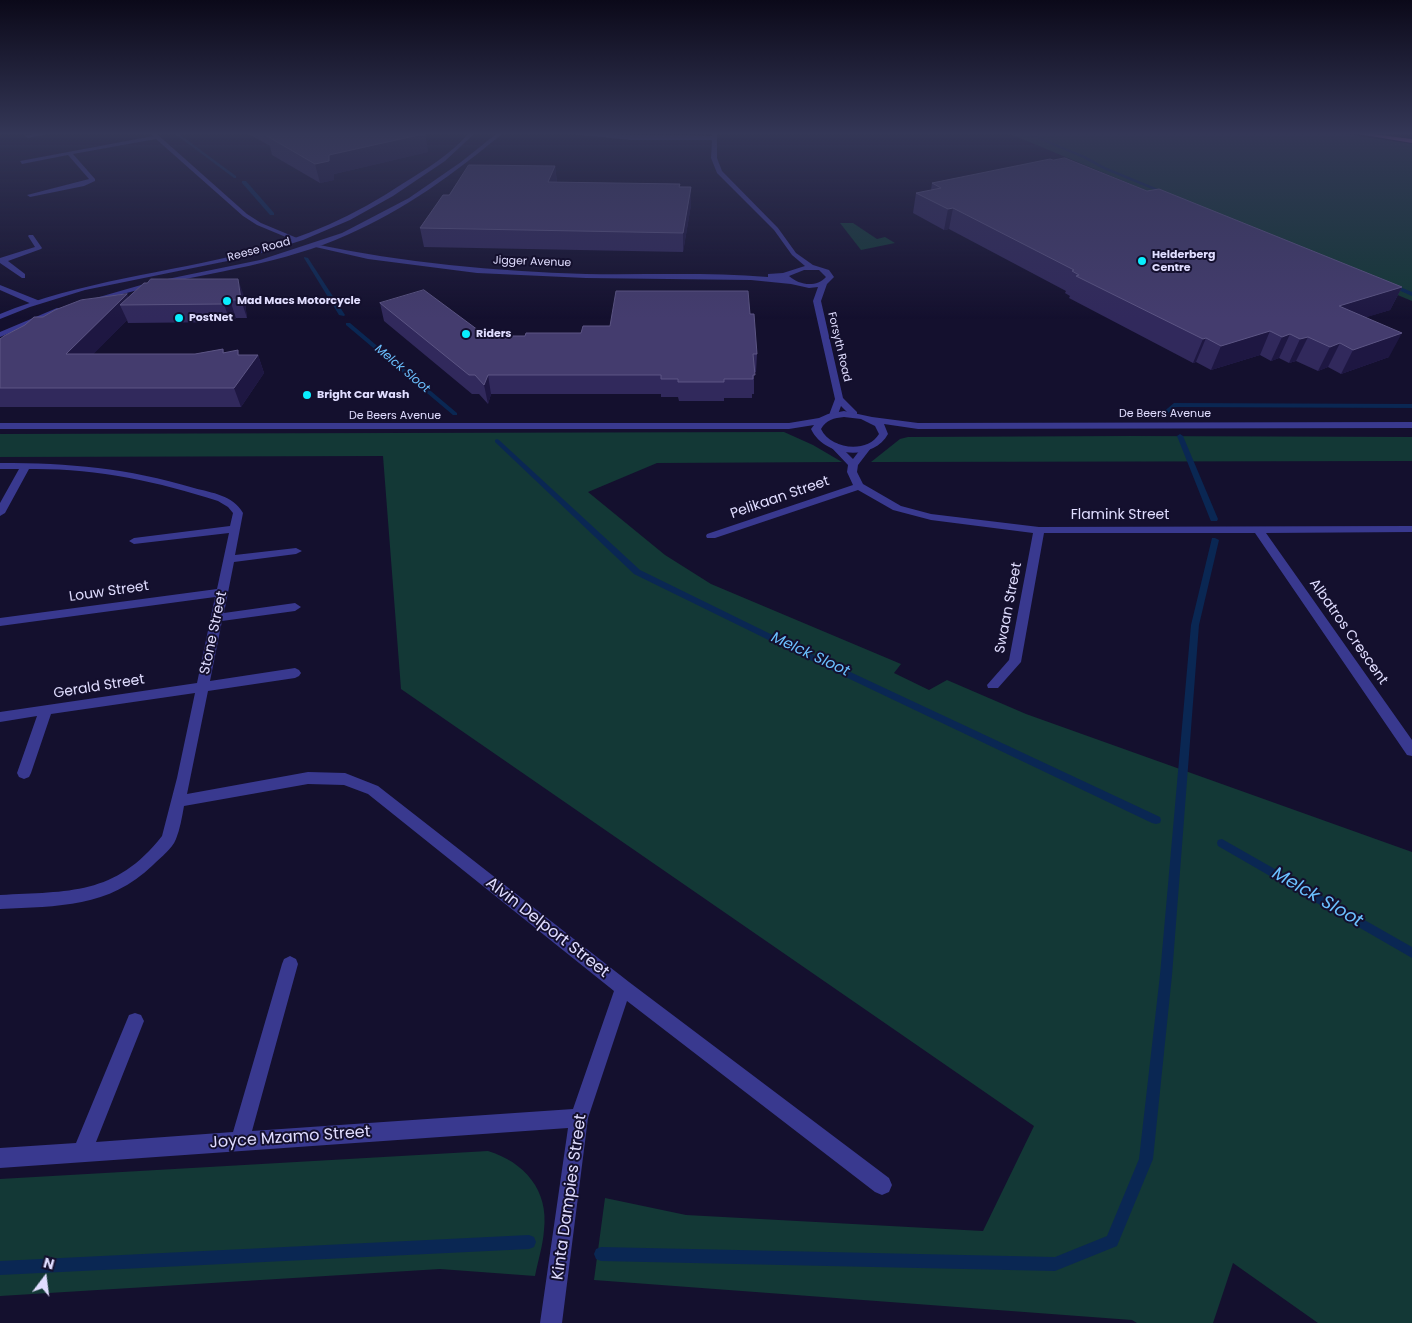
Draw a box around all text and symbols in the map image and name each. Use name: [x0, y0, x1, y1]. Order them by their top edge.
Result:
street label: Reese Road: [226, 235, 292, 265]
place label: Helderberg Centre: [1152, 248, 1215, 274]
street label: Jigger Avenue: [493, 254, 571, 270]
marker: Helderberg Centre: [1136, 255, 1148, 267]
place label: Mad Macs Motorcycle: [237, 294, 361, 308]
marker: Mad Macs Motorcycle: [221, 295, 233, 307]
place label: PostNet: [189, 311, 233, 325]
street label: Forsyth Road: [825, 311, 853, 383]
marker: PostNet: [173, 312, 185, 324]
place label: Riders: [476, 327, 512, 341]
marker: Riders: [460, 328, 472, 340]
water label: Melck Sloot: [372, 342, 432, 396]
place label: Bright Car Wash: [317, 388, 409, 402]
marker: Bright Car Wash: [301, 389, 313, 401]
street label: De Beers Avenue: [1119, 407, 1211, 421]
street label: De Beers Avenue: [349, 409, 441, 423]
street label: Pelikaan Street: [728, 473, 832, 523]
street label: Flamink Street: [1071, 507, 1169, 523]
street label: Swaan Street: [992, 561, 1026, 655]
street label: Albatros Crescent: [1305, 576, 1391, 688]
street label: Louw Street: [68, 578, 150, 606]
street label: Stone Street: [197, 590, 231, 676]
water label: Melck Sloot: [768, 629, 852, 681]
street label: Gerald Street: [52, 672, 146, 702]
water label: Melck Sloot: [1268, 863, 1366, 933]
street label: Alvin Delport Street: [481, 874, 613, 982]
street label: Kinta Dampies Street: [549, 1113, 591, 1281]
street label: Joyce Mzamo Street: [209, 1123, 371, 1153]
text: N: [41, 1252, 57, 1275]
north arrow: [20, 1253, 70, 1303]

